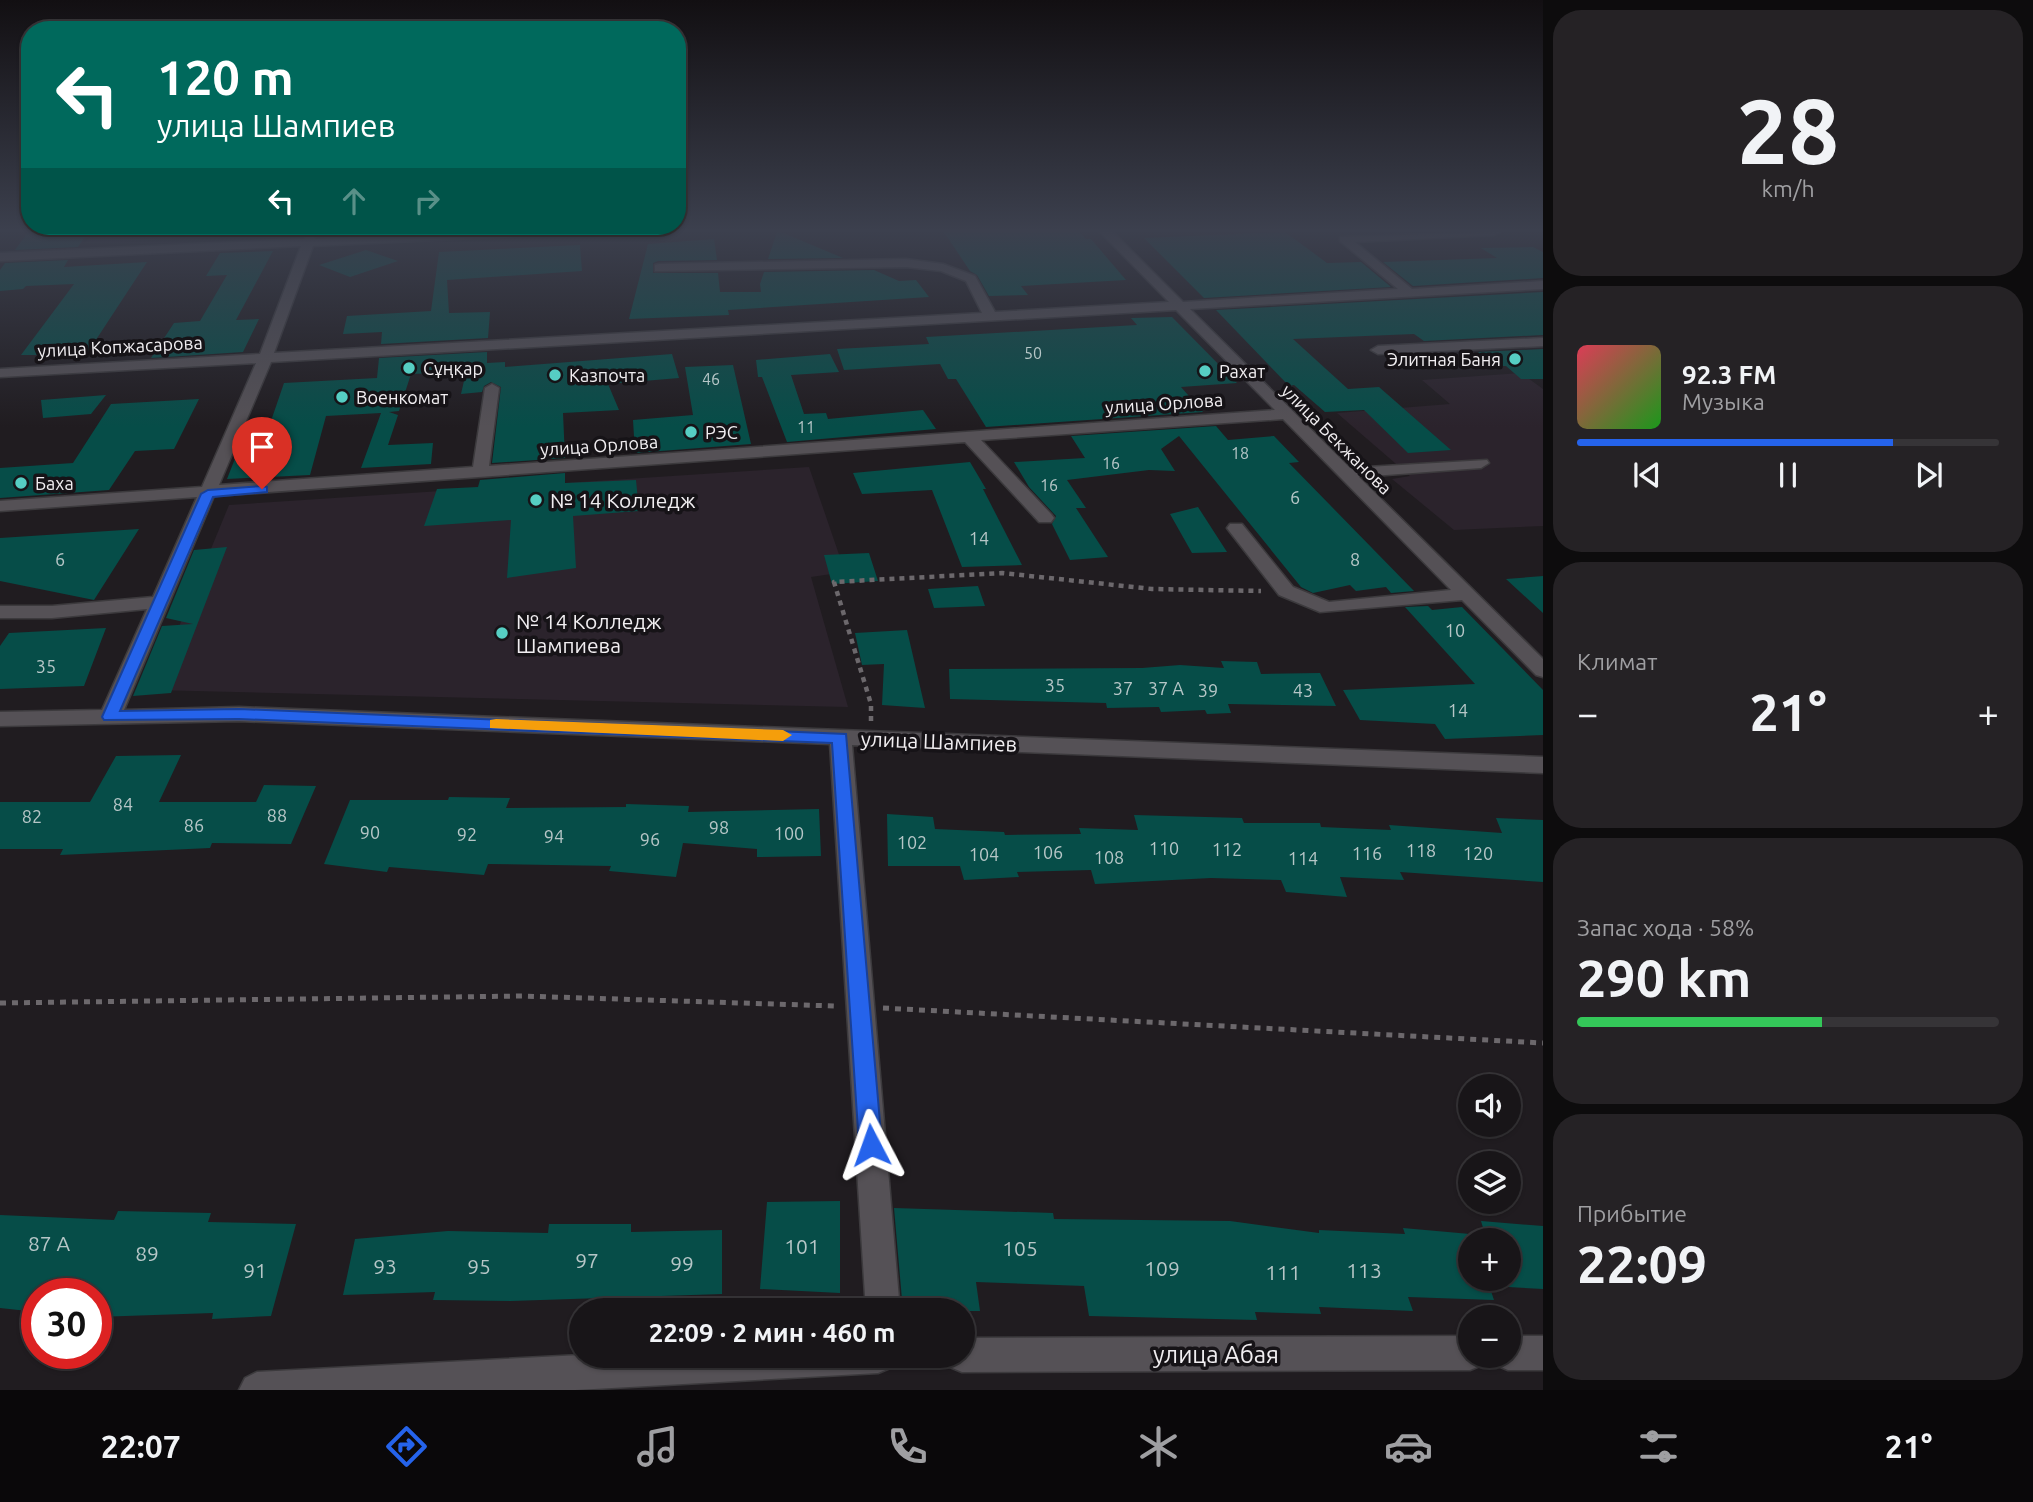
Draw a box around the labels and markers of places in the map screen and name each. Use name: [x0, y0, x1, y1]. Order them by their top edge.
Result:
place label: Элитная Баня: [1387, 349, 1501, 369]
marker: Элитная Баня: [1507, 351, 1523, 367]
place label: Сұңқар: [423, 358, 483, 378]
marker: Сұңқар: [401, 360, 417, 376]
place label: Рахат: [1219, 361, 1265, 381]
marker: Рахат: [1197, 363, 1213, 379]
place label: Казпочта: [569, 365, 645, 385]
marker: Казпочта: [547, 367, 563, 383]
place label: Военкомат: [356, 387, 448, 407]
marker: Военкомат: [334, 389, 350, 405]
pin: [232, 417, 292, 489]
place label: РЭС: [705, 422, 738, 442]
marker: РЭС: [683, 424, 699, 440]
place label: Баха: [35, 473, 74, 493]
marker: Баха: [13, 475, 29, 491]
place label: № 14 Колледж: [550, 488, 696, 512]
marker: № 14 Колледж: [528, 492, 544, 508]
place label: № 14 Колледж Шампиева: [516, 609, 662, 657]
marker: № 14 Колледж Шампиева: [494, 625, 510, 641]

